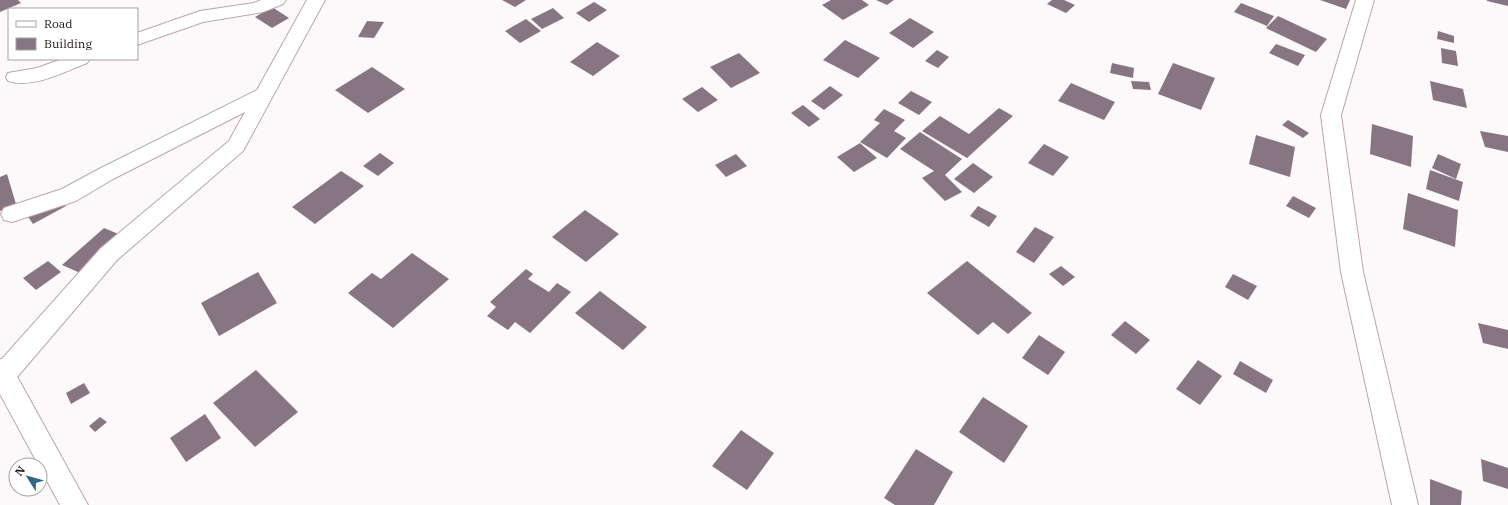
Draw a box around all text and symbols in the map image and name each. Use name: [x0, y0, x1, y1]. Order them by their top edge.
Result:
legend: [8, 8, 138, 60]
text: Road: [44, 16, 73, 31]
text: Building: [44, 36, 92, 51]
north arrow: [8, 457, 48, 497]
text: N: [12, 463, 28, 479]

